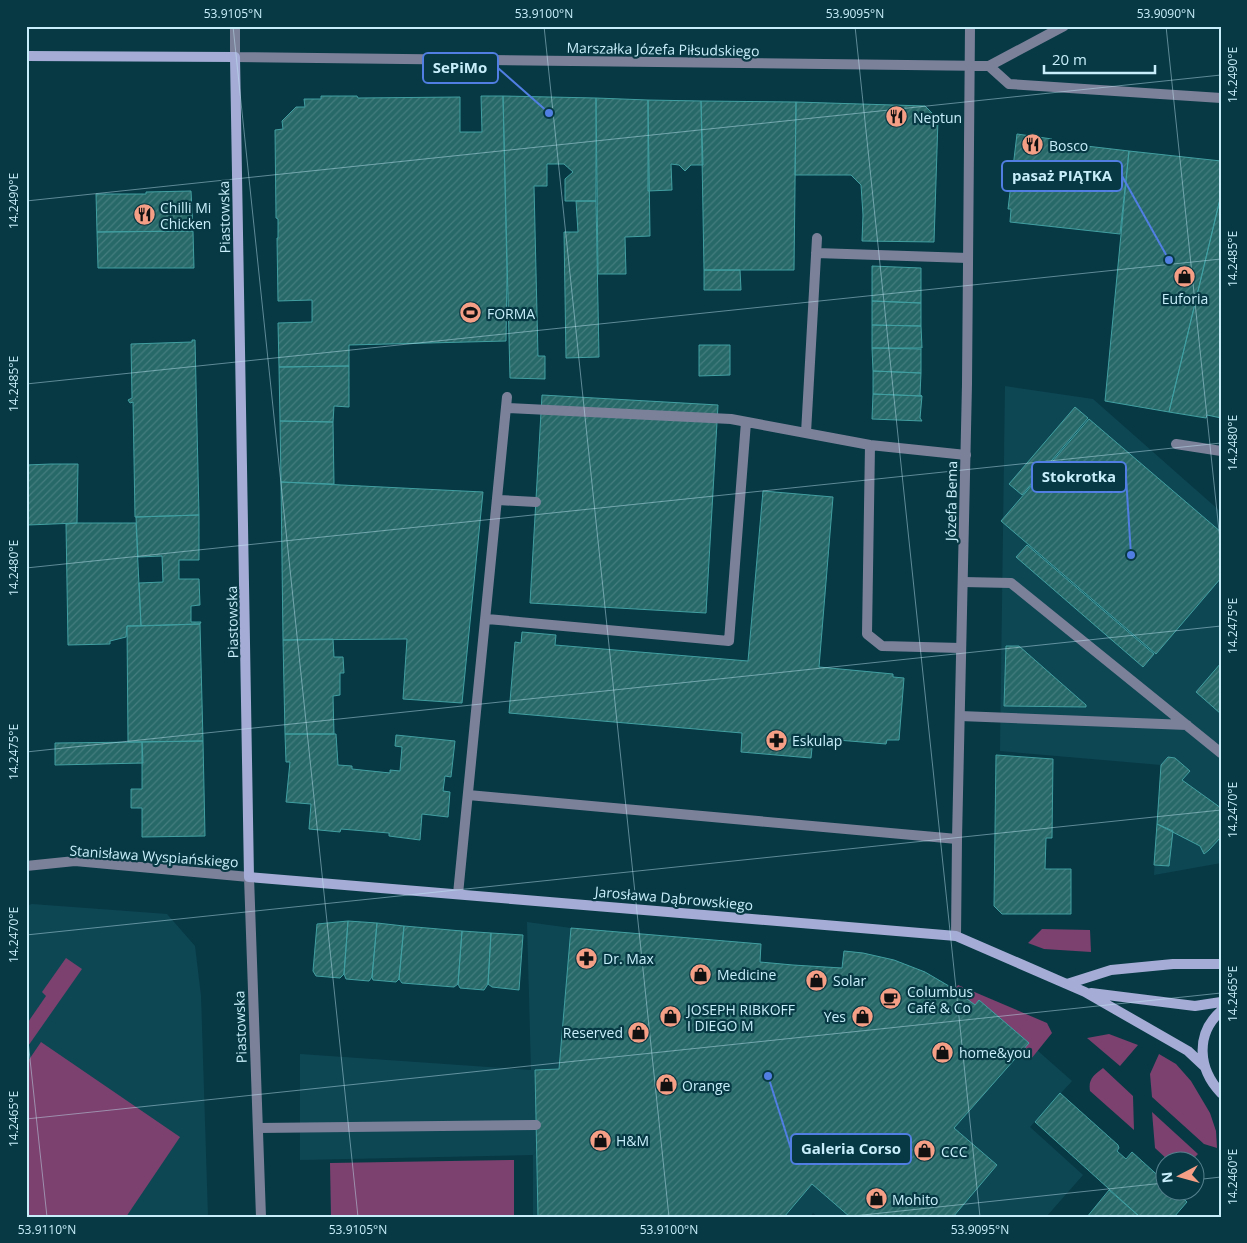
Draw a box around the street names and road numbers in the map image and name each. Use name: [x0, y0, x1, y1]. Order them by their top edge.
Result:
street label: Marszałka Józefa Piłsudskiego: [566, 38, 760, 60]
street label: Piastowska: [214, 181, 234, 253]
street label: Józefa Bema: [941, 461, 961, 543]
street label: Piastowska: [222, 586, 242, 658]
street label: Stanisława Wyspiańskiego: [69, 841, 239, 871]
street label: Jarosława Dąbrowskiego: [592, 881, 754, 914]
street label: Piastowska: [229, 990, 251, 1064]

